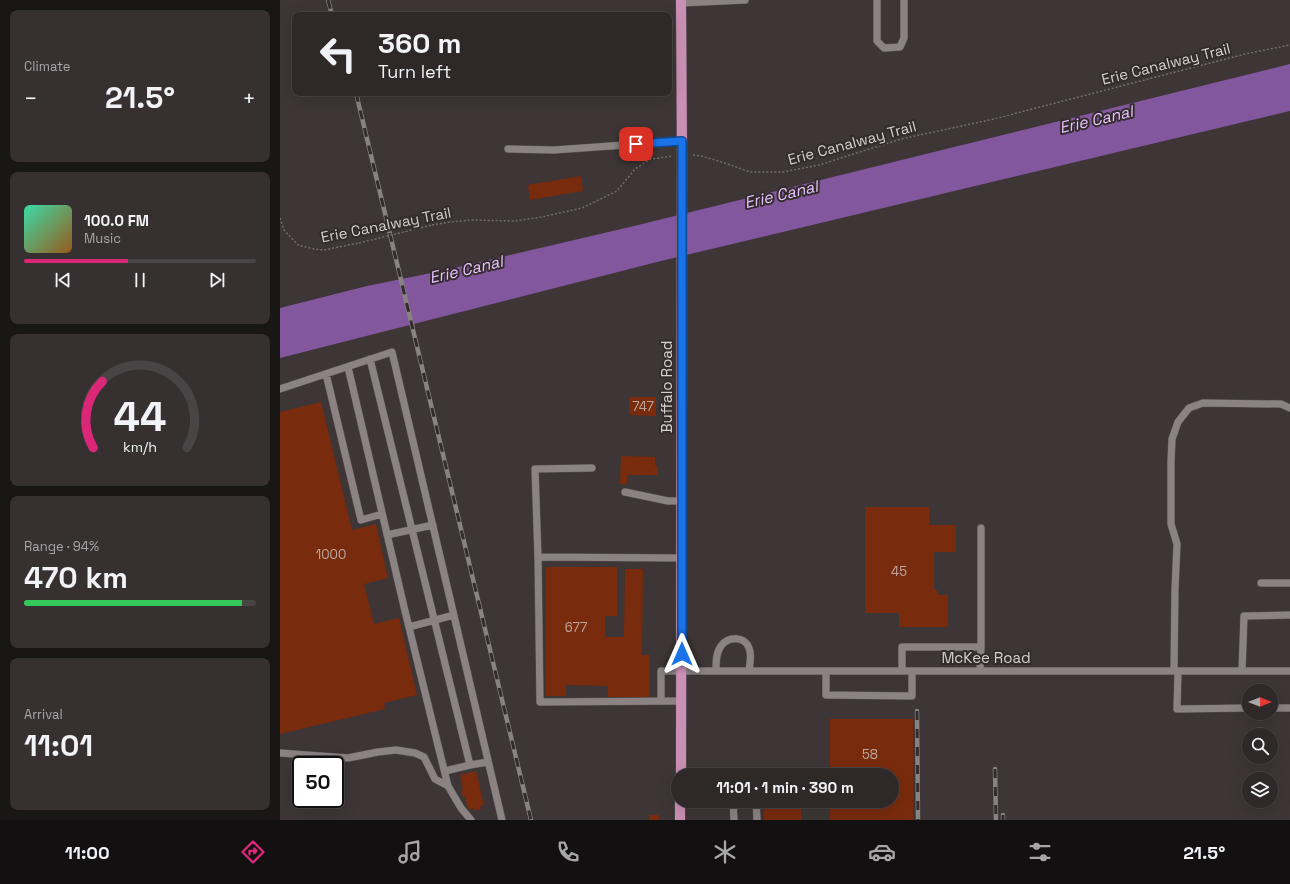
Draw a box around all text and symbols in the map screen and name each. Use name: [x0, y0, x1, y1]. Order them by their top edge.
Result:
text: 360 m: [378, 25, 462, 61]
icon: left: [312, 28, 364, 80]
street label: Erie Canalway Trail: [1099, 38, 1232, 89]
text: Climate: [24, 58, 70, 75]
text: Turn left: [378, 60, 451, 83]
text: 21.5°: [105, 78, 175, 117]
text: −: [24, 84, 38, 112]
text: +: [242, 84, 256, 112]
water label: Erie Canal: [1057, 100, 1137, 138]
street label: Erie Canalway Trail: [786, 116, 918, 169]
pin: [619, 127, 653, 161]
icon: arrive: [625, 133, 647, 155]
water label: Erie Canal: [742, 175, 822, 213]
street label: Erie Canalway Trail: [319, 203, 453, 246]
text: 100.0 FM: [84, 211, 149, 230]
text: Music: [84, 230, 121, 247]
water label: Erie Canal: [427, 250, 507, 288]
icon: previous: [52, 269, 74, 291]
icon: pause: [129, 269, 151, 291]
icon: next: [206, 269, 228, 291]
street label: Buffalo Road: [657, 341, 676, 433]
text: 44: [114, 390, 166, 443]
house number: 747: [632, 398, 654, 415]
text: km/h: [123, 438, 157, 456]
text: Range · 94%: [24, 538, 99, 555]
house number: 1000: [316, 546, 346, 563]
text: 470 km: [24, 558, 128, 597]
house number: 45: [891, 563, 907, 580]
house number: 677: [565, 619, 587, 636]
position arrow: [661, 633, 703, 675]
street label: McKee Road: [941, 648, 1031, 667]
north arrow: [1242, 684, 1278, 720]
map controls: [1242, 684, 1278, 808]
text: Arrival: [24, 706, 63, 723]
text: 11:01: [24, 726, 93, 765]
button: search: [1242, 728, 1278, 764]
house number: 58: [862, 746, 878, 763]
speed limit sign: 50: [292, 756, 344, 808]
button: layers: [1242, 772, 1278, 808]
text: 11:01 · 1 min · 390 m: [716, 778, 854, 797]
icon: directions: [239, 838, 267, 866]
icon: music: [396, 838, 424, 866]
icon: phone: [554, 838, 582, 866]
icon: climate: [711, 838, 739, 866]
icon: car: [868, 838, 896, 866]
icon: filters: [1026, 838, 1054, 866]
text: 11:00: [65, 841, 110, 864]
text: 21.5°: [1183, 841, 1225, 864]

